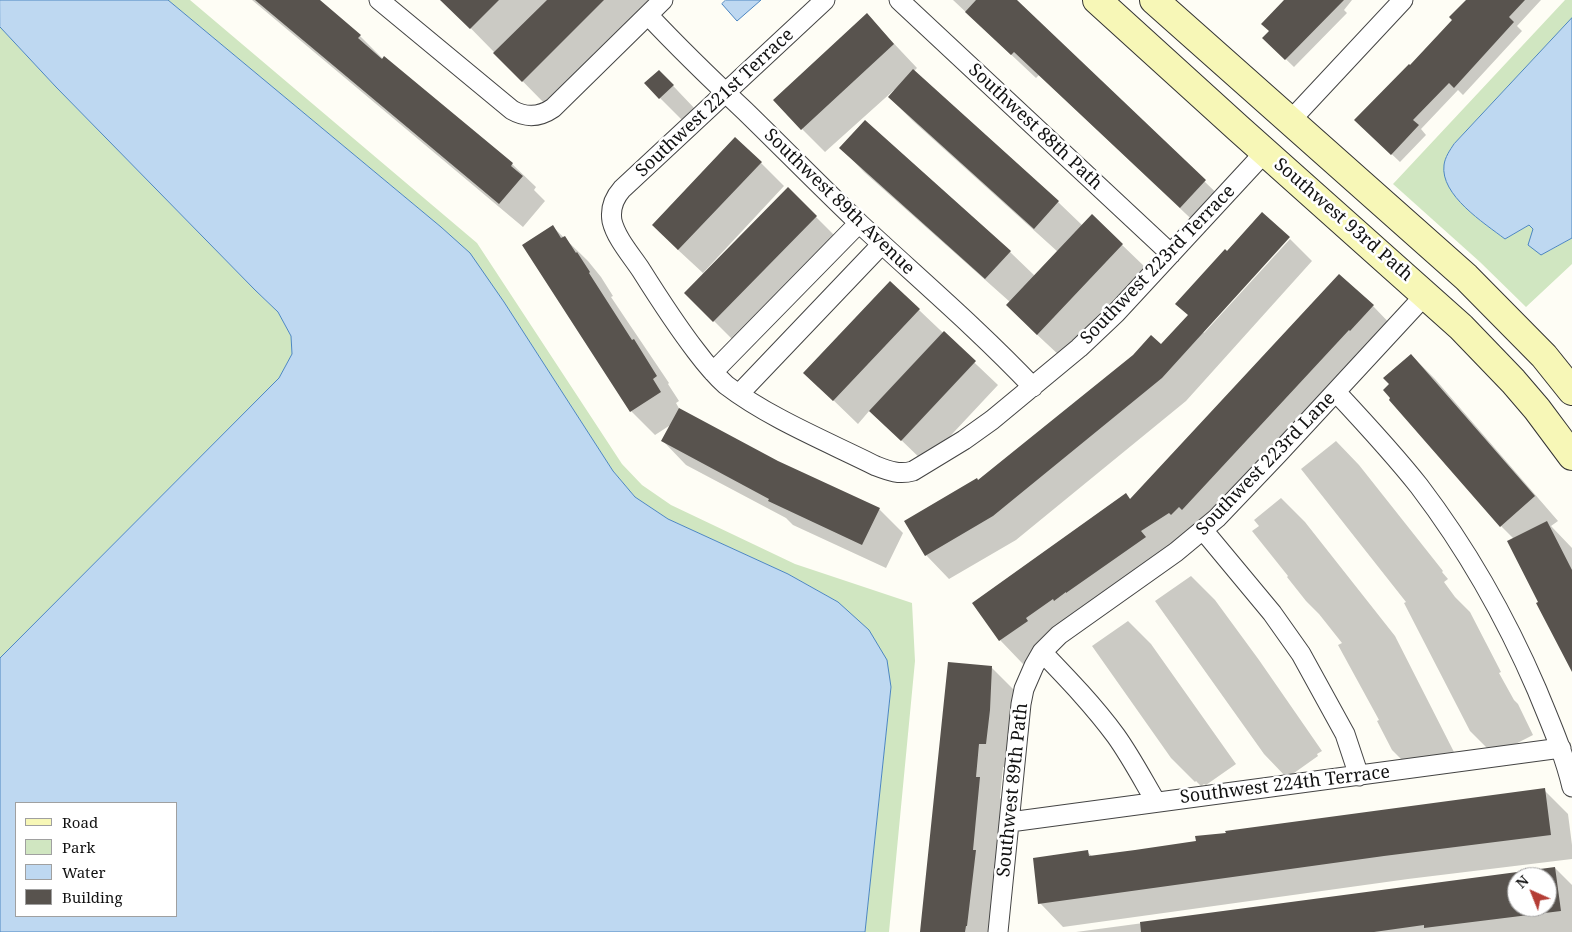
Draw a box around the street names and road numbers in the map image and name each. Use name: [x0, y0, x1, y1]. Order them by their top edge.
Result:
street label: Southwest 221st Terrace: [632, 24, 798, 182]
street label: Southwest 88th Path: [964, 59, 1106, 195]
street label: Southwest 89th Avenue: [759, 125, 919, 279]
street label: Southwest 93rd Path: [1269, 154, 1417, 286]
street label: Southwest 223rd Terrace: [1076, 181, 1240, 349]
street label: Southwest 223rd Lane: [1192, 388, 1340, 540]
street label: Southwest 89th Path: [993, 702, 1033, 878]
street label: Southwest 224th Terrace: [1179, 761, 1391, 809]

